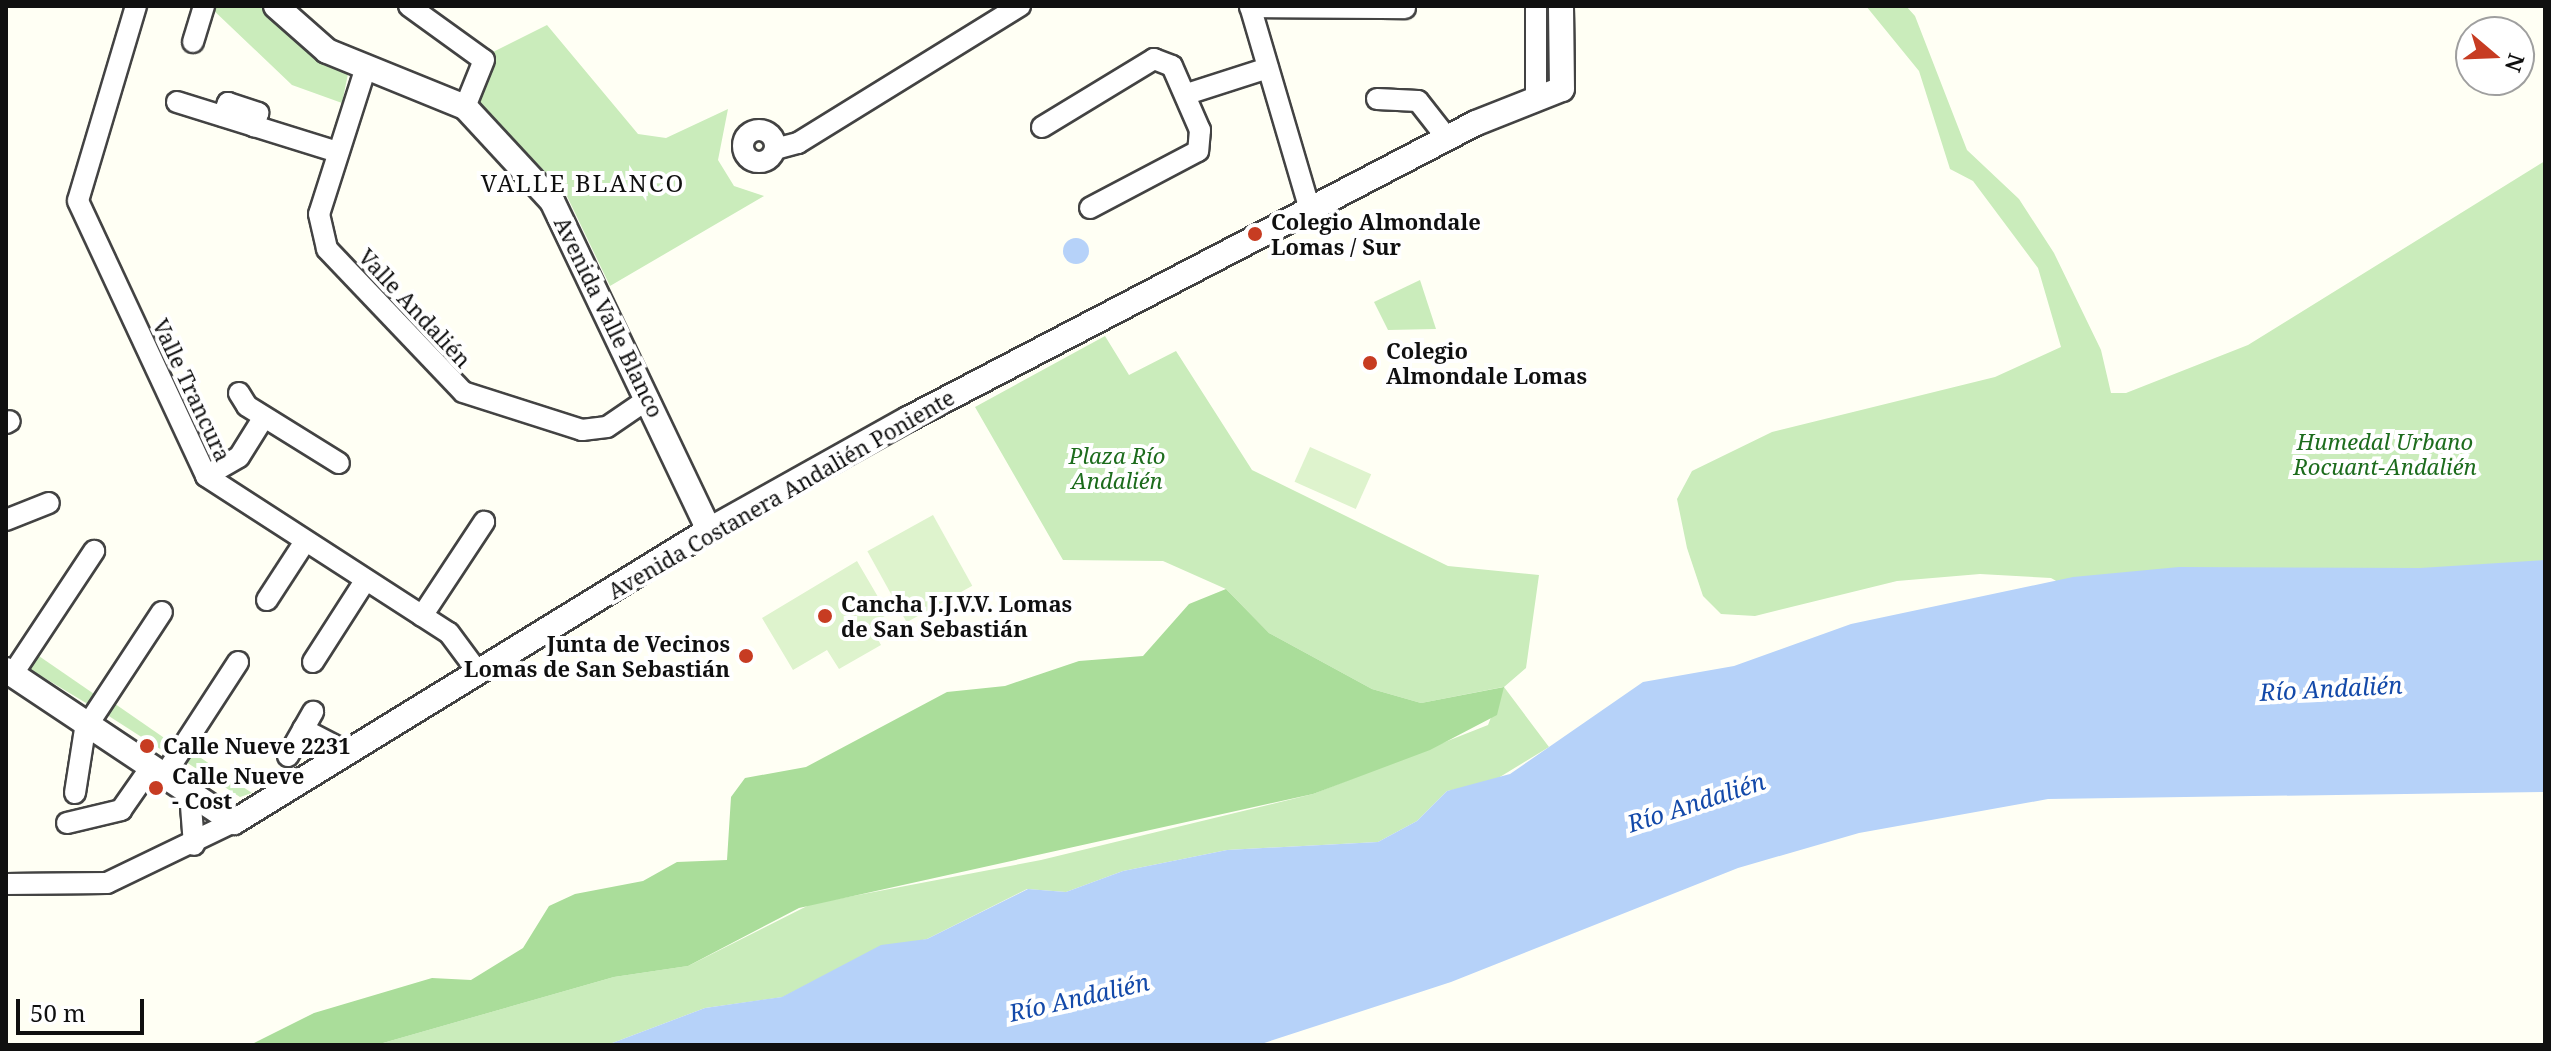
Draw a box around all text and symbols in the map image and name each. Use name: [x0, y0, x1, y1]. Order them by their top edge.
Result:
north arrow: [2455, 16, 2535, 96]
text: N: [2499, 50, 2533, 76]
district label: VALLE BLANCO: [481, 169, 685, 197]
place label: Colegio Almondale Lomas / Sur: [1271, 208, 1481, 260]
street label: Avenida Valle Blanco: [549, 212, 669, 422]
marker: Colegio Almondale Lomas / Sur: [1246, 225, 1264, 243]
street label: Valle Andalién: [353, 243, 477, 373]
street label: Valle Trancura: [147, 315, 237, 465]
place label: Colegio Almondale Lomas: [1386, 337, 1587, 388]
marker: Colegio Almondale Lomas: [1361, 354, 1379, 372]
street label: Avenida Costanera Andalién Poniente: [603, 384, 959, 604]
park label: Humedal Urbano Rocuant-Andalién: [2293, 428, 2477, 480]
park label: Plaza Río Andalién: [1069, 442, 1165, 494]
place label: Cancha J.J.V.V. Lomas de San Sebastián: [841, 590, 1072, 642]
marker: Cancha J.J.V.V. Lomas de San Sebastián: [816, 607, 834, 625]
place label: Junta de Vecinos Lomas de San Sebastián: [464, 630, 730, 682]
marker: Junta de Vecinos Lomas de San Sebastián: [737, 647, 755, 665]
water label: Río Andalién: [2259, 670, 2403, 706]
place label: Calle Nueve 2231: [163, 733, 351, 759]
marker: Calle Nueve 2231: [138, 737, 156, 755]
place label: Calle Nueve - Cost: [172, 762, 304, 814]
water label: Río Andalién: [1623, 766, 1769, 838]
marker: Calle Nueve - Cost: [147, 779, 165, 797]
water label: Río Andalién: [1006, 967, 1152, 1027]
scale bar: [20, 983, 148, 1033]
text: 50 m: [30, 996, 86, 1029]

